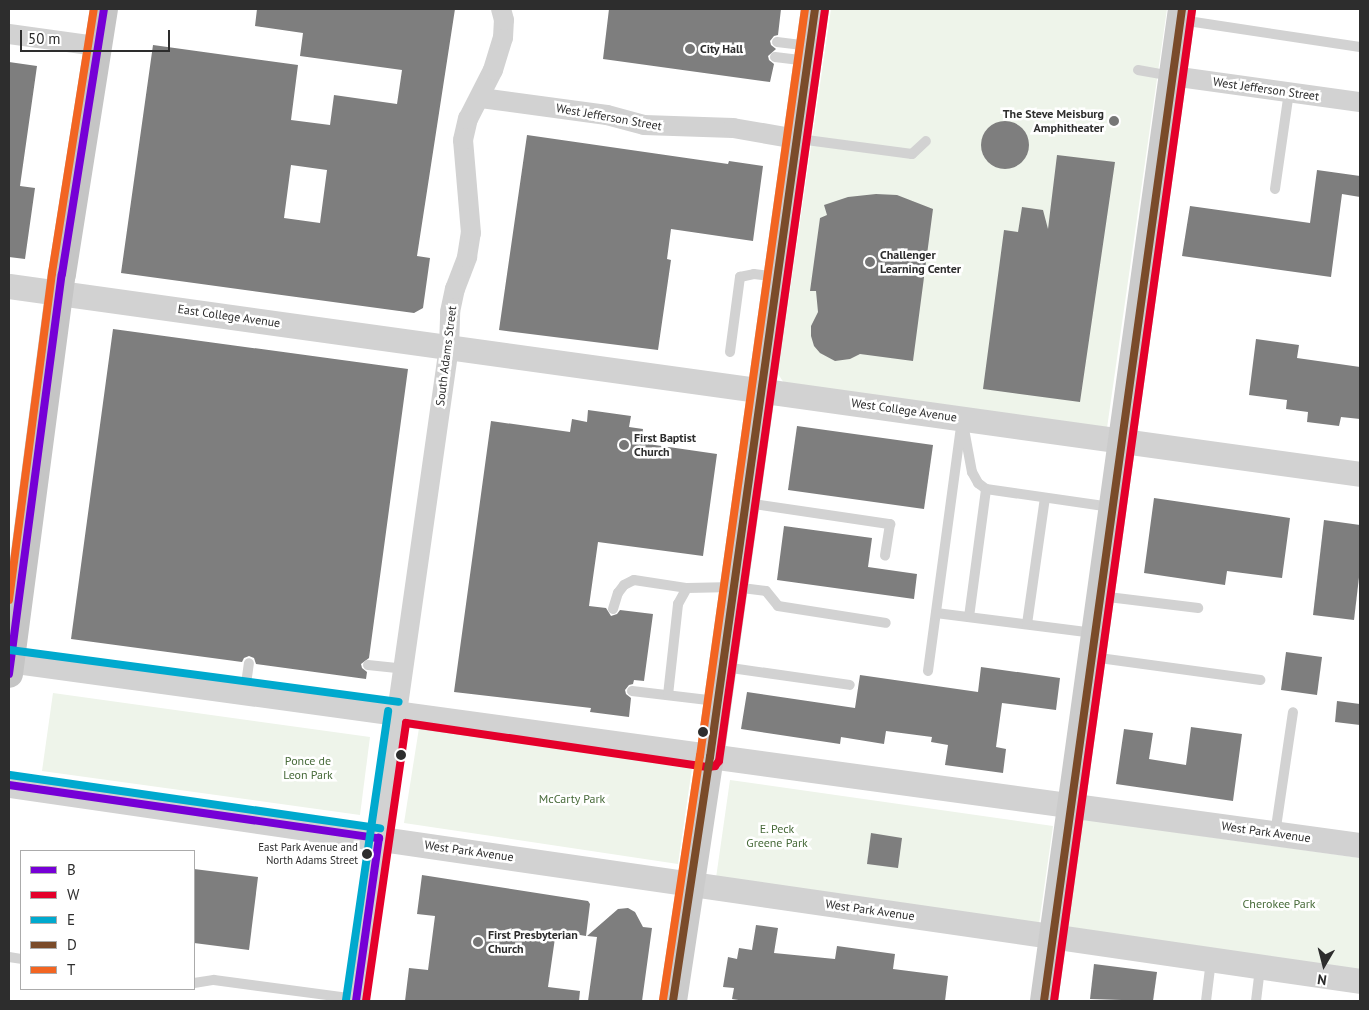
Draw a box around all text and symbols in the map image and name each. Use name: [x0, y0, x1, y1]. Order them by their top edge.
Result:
scale bar: [22, 20, 172, 52]
text: 50 m: [28, 29, 61, 48]
place label: City Hall: [700, 42, 743, 56]
marker: City Hall: [684, 43, 696, 55]
street label: West Jefferson Street: [1212, 74, 1320, 104]
street label: West Jefferson Street: [555, 101, 663, 133]
place label: The Steve Meisburg Amphitheater: [1003, 107, 1104, 135]
marker: The Steve Meisburg Amphitheater: [1108, 115, 1120, 127]
place label: Challenger Learning Center: [880, 248, 961, 276]
marker: Challenger Learning Center: [864, 256, 876, 268]
street label: East College Avenue: [177, 302, 281, 330]
street label: South Adams Street: [433, 305, 459, 407]
street label: West College Avenue: [850, 395, 958, 425]
place label: First Baptist Church: [634, 431, 696, 459]
marker: First Baptist Church: [618, 439, 630, 451]
unlabelled marker: [698, 727, 708, 737]
unlabelled marker: [396, 750, 406, 760]
park label: Ponce de Leon Park: [283, 754, 333, 782]
park label: McCarty Park: [539, 792, 605, 806]
street label: West Park Avenue: [1220, 819, 1312, 845]
park label: E. Peck Greene Park: [746, 822, 808, 850]
street label: West Park Avenue: [423, 838, 515, 864]
place label: East Park Avenue and North Adams Street: [258, 841, 358, 867]
marker: East Park Avenue and North Adams Street: [362, 849, 372, 859]
legend: [20, 850, 195, 990]
text: B: [67, 860, 76, 879]
text: W: [67, 885, 79, 904]
street label: West Park Avenue: [824, 897, 916, 923]
park label: Cherokee Park: [1243, 897, 1315, 911]
text: E: [67, 910, 75, 929]
place label: First Presbyterian Church: [488, 928, 578, 956]
text: D: [67, 935, 77, 954]
marker: First Presbyterian Church: [472, 936, 484, 948]
north arrow: [1299, 940, 1349, 990]
text: T: [67, 960, 75, 979]
text: N: [1316, 970, 1328, 989]

